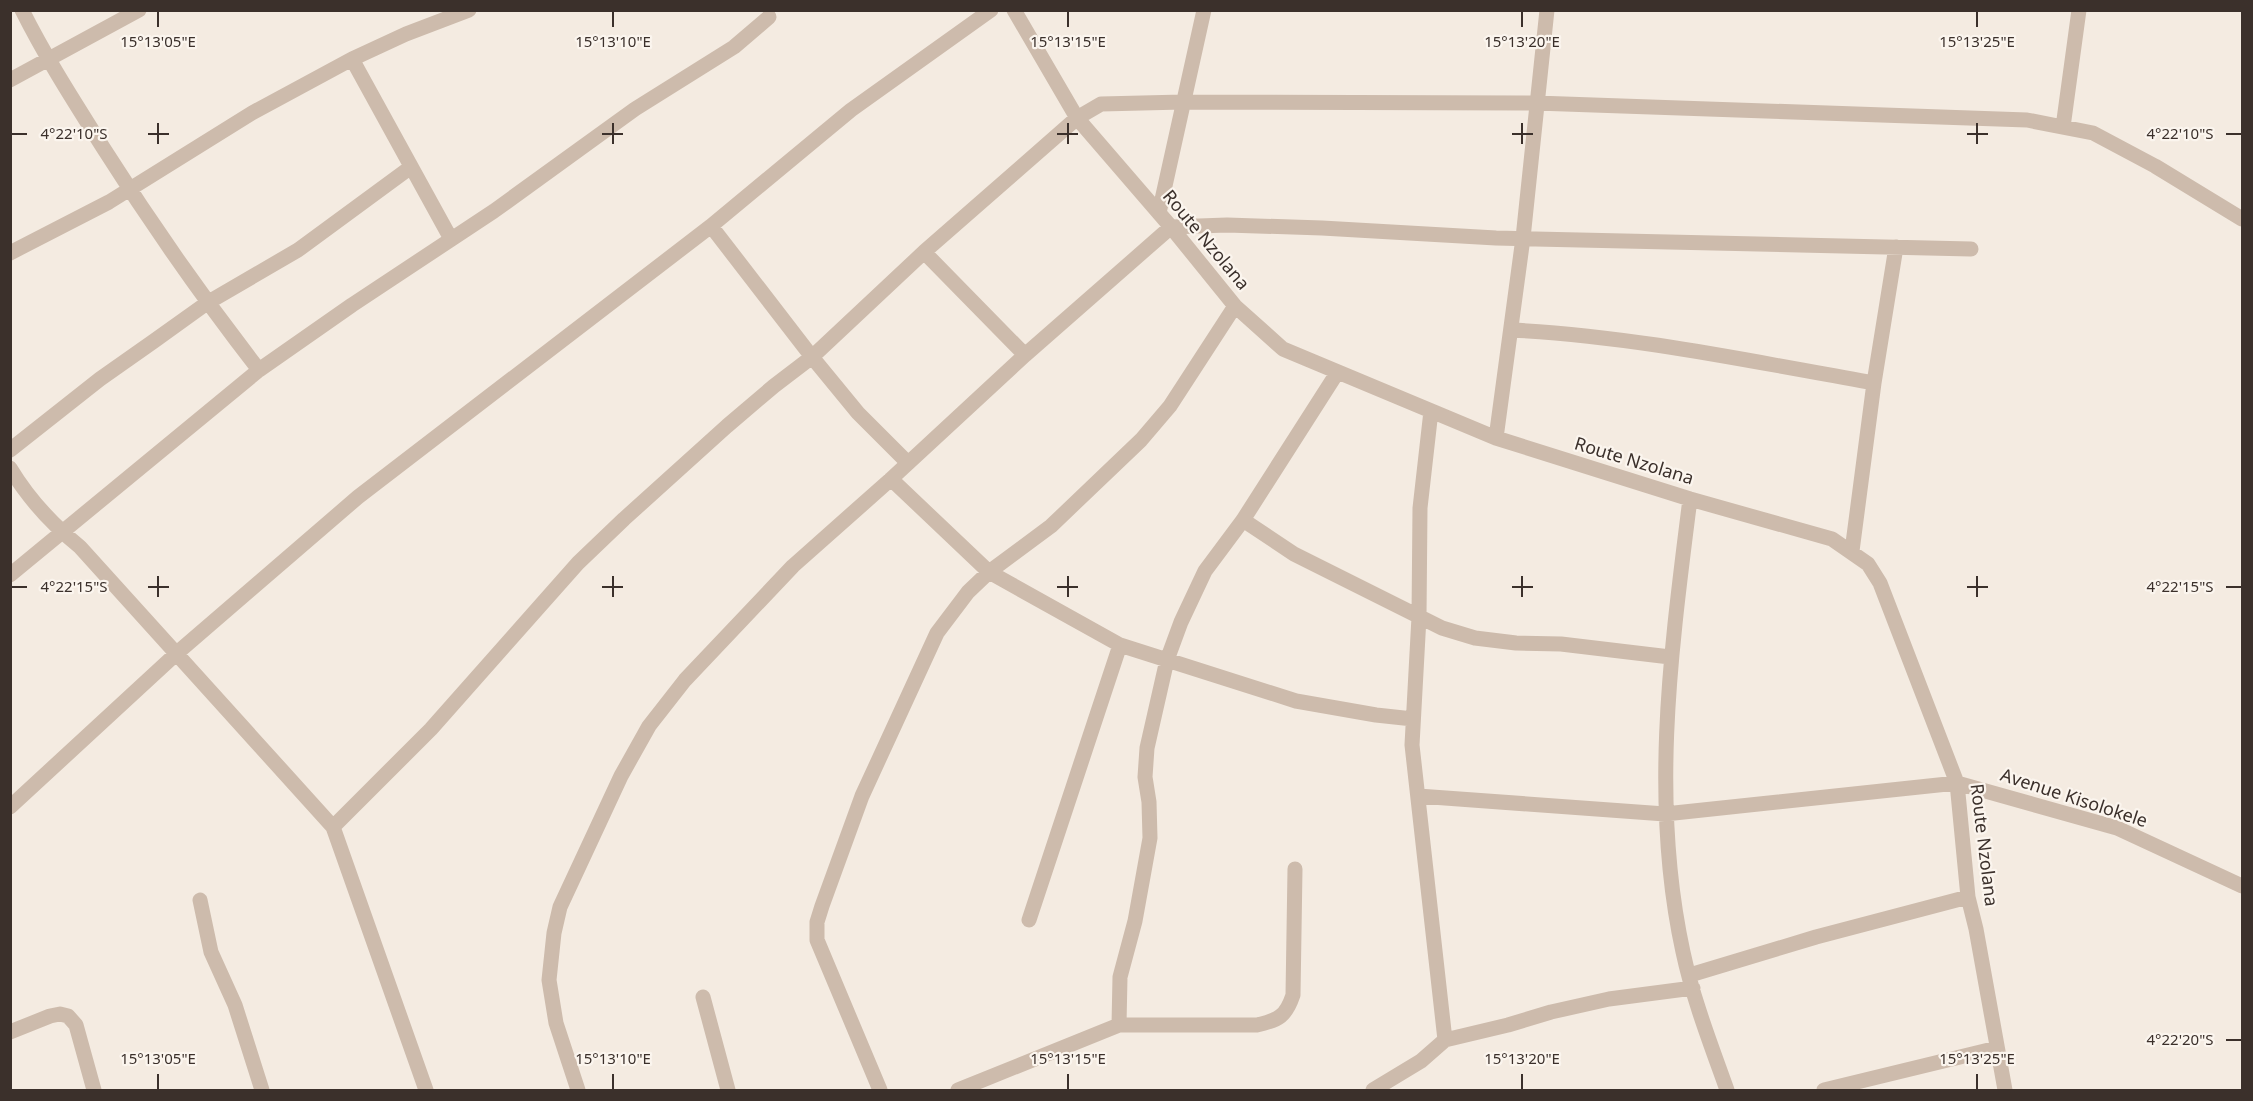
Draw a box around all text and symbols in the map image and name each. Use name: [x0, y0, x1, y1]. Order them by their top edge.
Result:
text: 15°13'05"E: [120, 31, 196, 51]
text: 15°13'10"E: [575, 31, 651, 51]
text: 15°13'15"E: [1030, 31, 1106, 51]
text: 15°13'20"E: [1484, 31, 1560, 51]
text: 15°13'25"E: [1939, 31, 2015, 51]
text: 4°22'10"S: [40, 123, 108, 143]
text: 4°22'10"S: [2146, 123, 2214, 143]
street label: Route Nzolana: [1158, 184, 1256, 294]
street label: Route Nzolana: [1572, 431, 1697, 490]
text: 4°22'15"S: [40, 576, 108, 596]
text: 4°22'15"S: [2146, 576, 2214, 596]
street label: Avenue Kisolokele: [1998, 762, 2151, 832]
street label: Route Nzolana: [1966, 782, 2004, 908]
text: 4°22'20"S: [2146, 1029, 2214, 1049]
text: 15°13'05"E: [120, 1048, 196, 1068]
text: 15°13'10"E: [575, 1048, 651, 1068]
text: 15°13'15"E: [1030, 1048, 1106, 1068]
text: 15°13'20"E: [1484, 1048, 1560, 1068]
text: 15°13'25"E: [1939, 1048, 2015, 1068]

